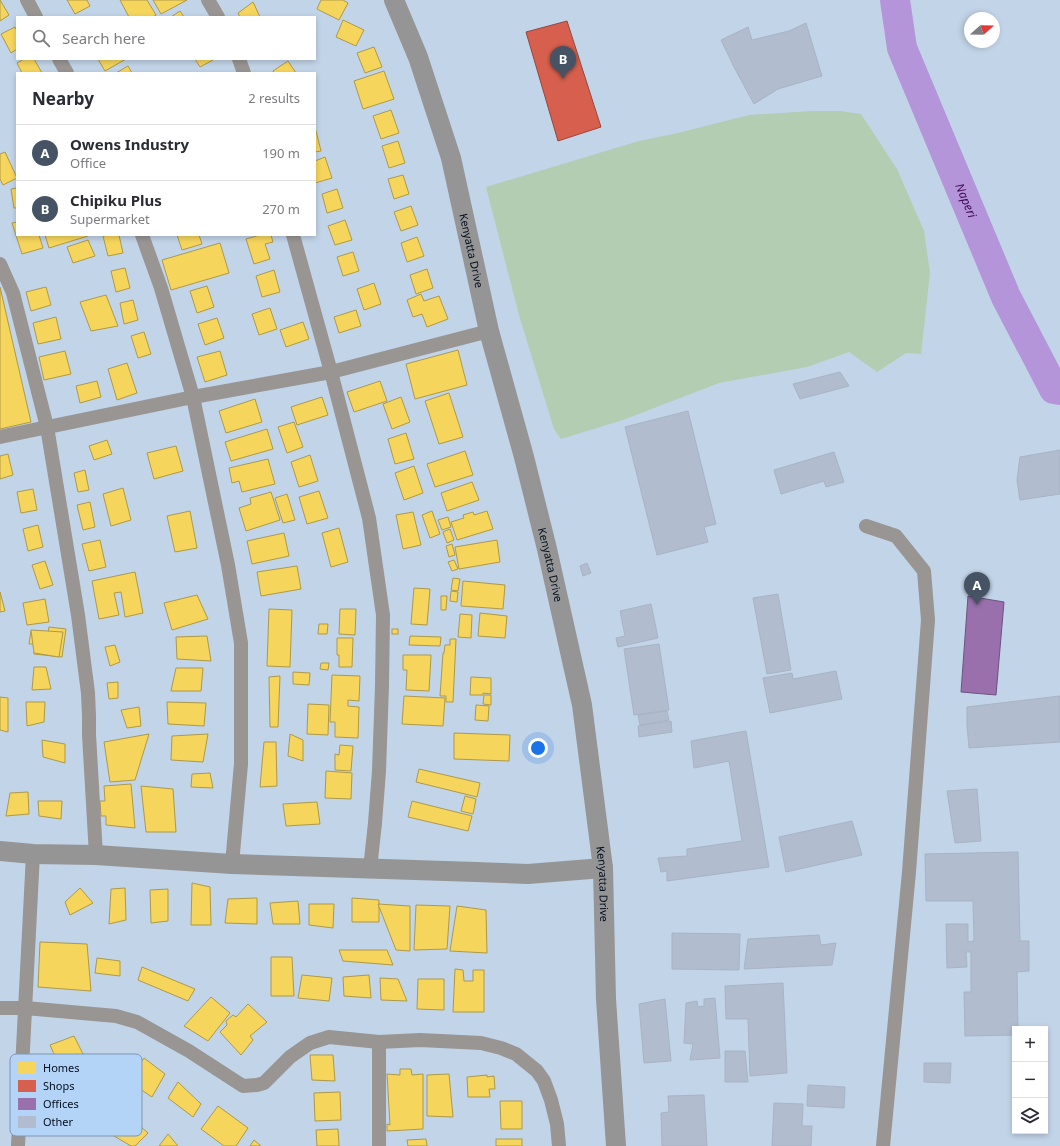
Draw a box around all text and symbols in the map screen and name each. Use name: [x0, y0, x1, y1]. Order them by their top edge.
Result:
north arrow: [964, 12, 1000, 48]
search box: [16, 16, 316, 60]
icon: search: [30, 27, 52, 49]
text: Search here: [62, 28, 145, 48]
pin: B: [550, 46, 576, 79]
text: Nearby: [32, 87, 94, 110]
text: 2 results: [248, 89, 300, 107]
text: Owens Industry: [70, 134, 189, 154]
text: A: [41, 144, 50, 162]
text: 190 m: [262, 144, 300, 162]
text: Office: [70, 154, 106, 172]
water label: Naperi: [951, 181, 981, 221]
text: Chipiku Plus: [70, 190, 162, 210]
text: B: [41, 200, 49, 218]
text: 270 m: [262, 200, 300, 218]
text: Supermarket: [70, 210, 150, 228]
street label: Kenyatta Drive: [456, 212, 487, 289]
street label: Kenyatta Drive: [535, 526, 567, 603]
pin: A: [964, 572, 990, 605]
your location: [528, 738, 548, 758]
street label: Kenyatta Drive: [593, 845, 612, 922]
map controls: [1012, 1026, 1048, 1134]
button: +: [1012, 1026, 1048, 1062]
legend: [10, 1054, 142, 1136]
text: Homes: [43, 1060, 80, 1075]
button: −: [1012, 1062, 1048, 1098]
text: Shops: [43, 1078, 75, 1093]
text: Offices: [43, 1096, 79, 1111]
button: layers: [1012, 1098, 1048, 1134]
text: Other: [43, 1114, 74, 1129]

